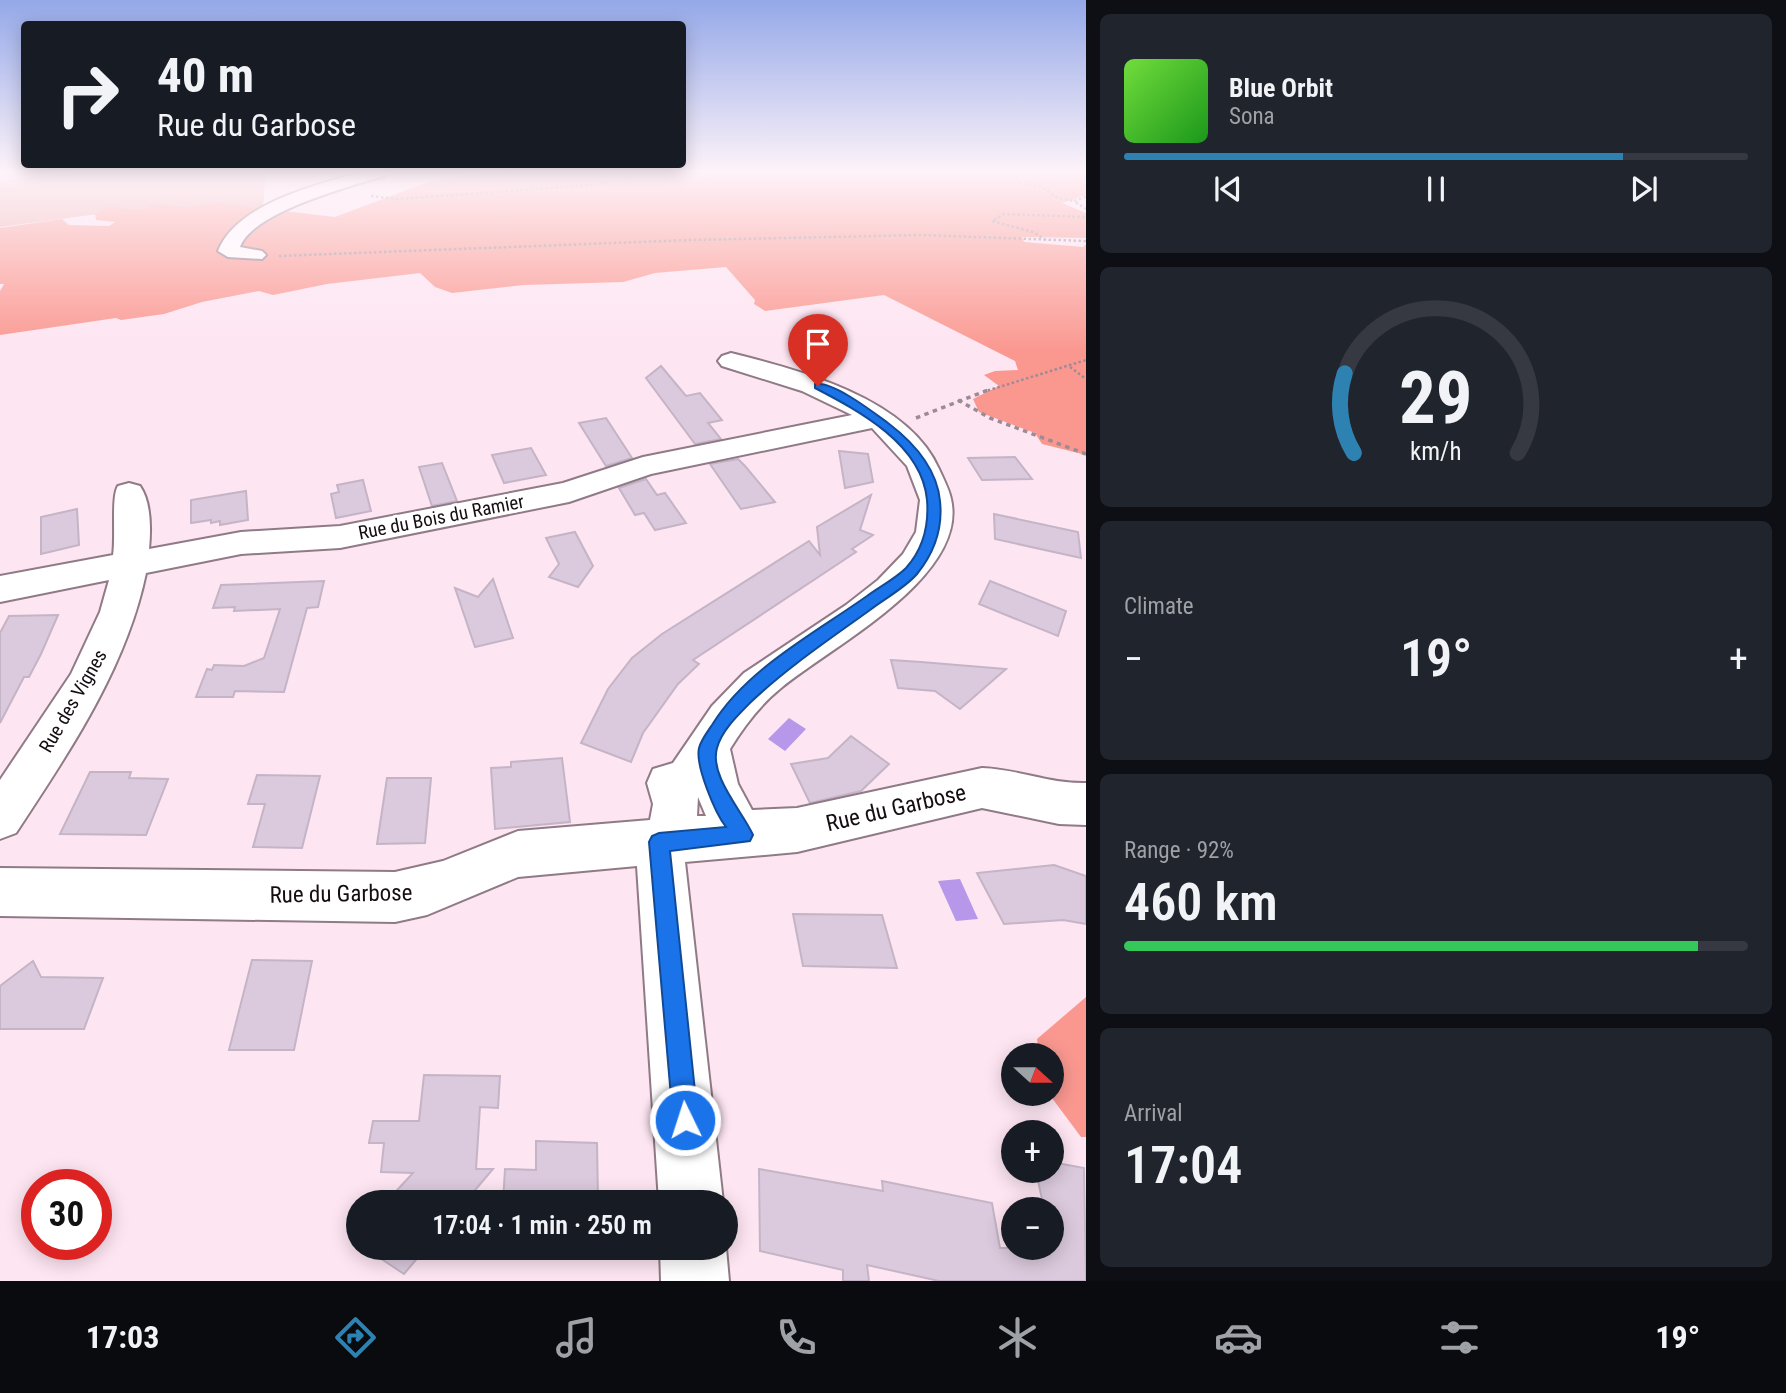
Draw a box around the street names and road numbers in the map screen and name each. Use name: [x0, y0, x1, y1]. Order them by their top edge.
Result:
street label: Rue du Bois du Ramier: [356, 490, 526, 544]
street label: Rue des Vignes: [34, 645, 112, 757]
street label: Rue du Garbose: [823, 779, 969, 837]
street label: Rue du Garbose: [269, 879, 413, 909]

